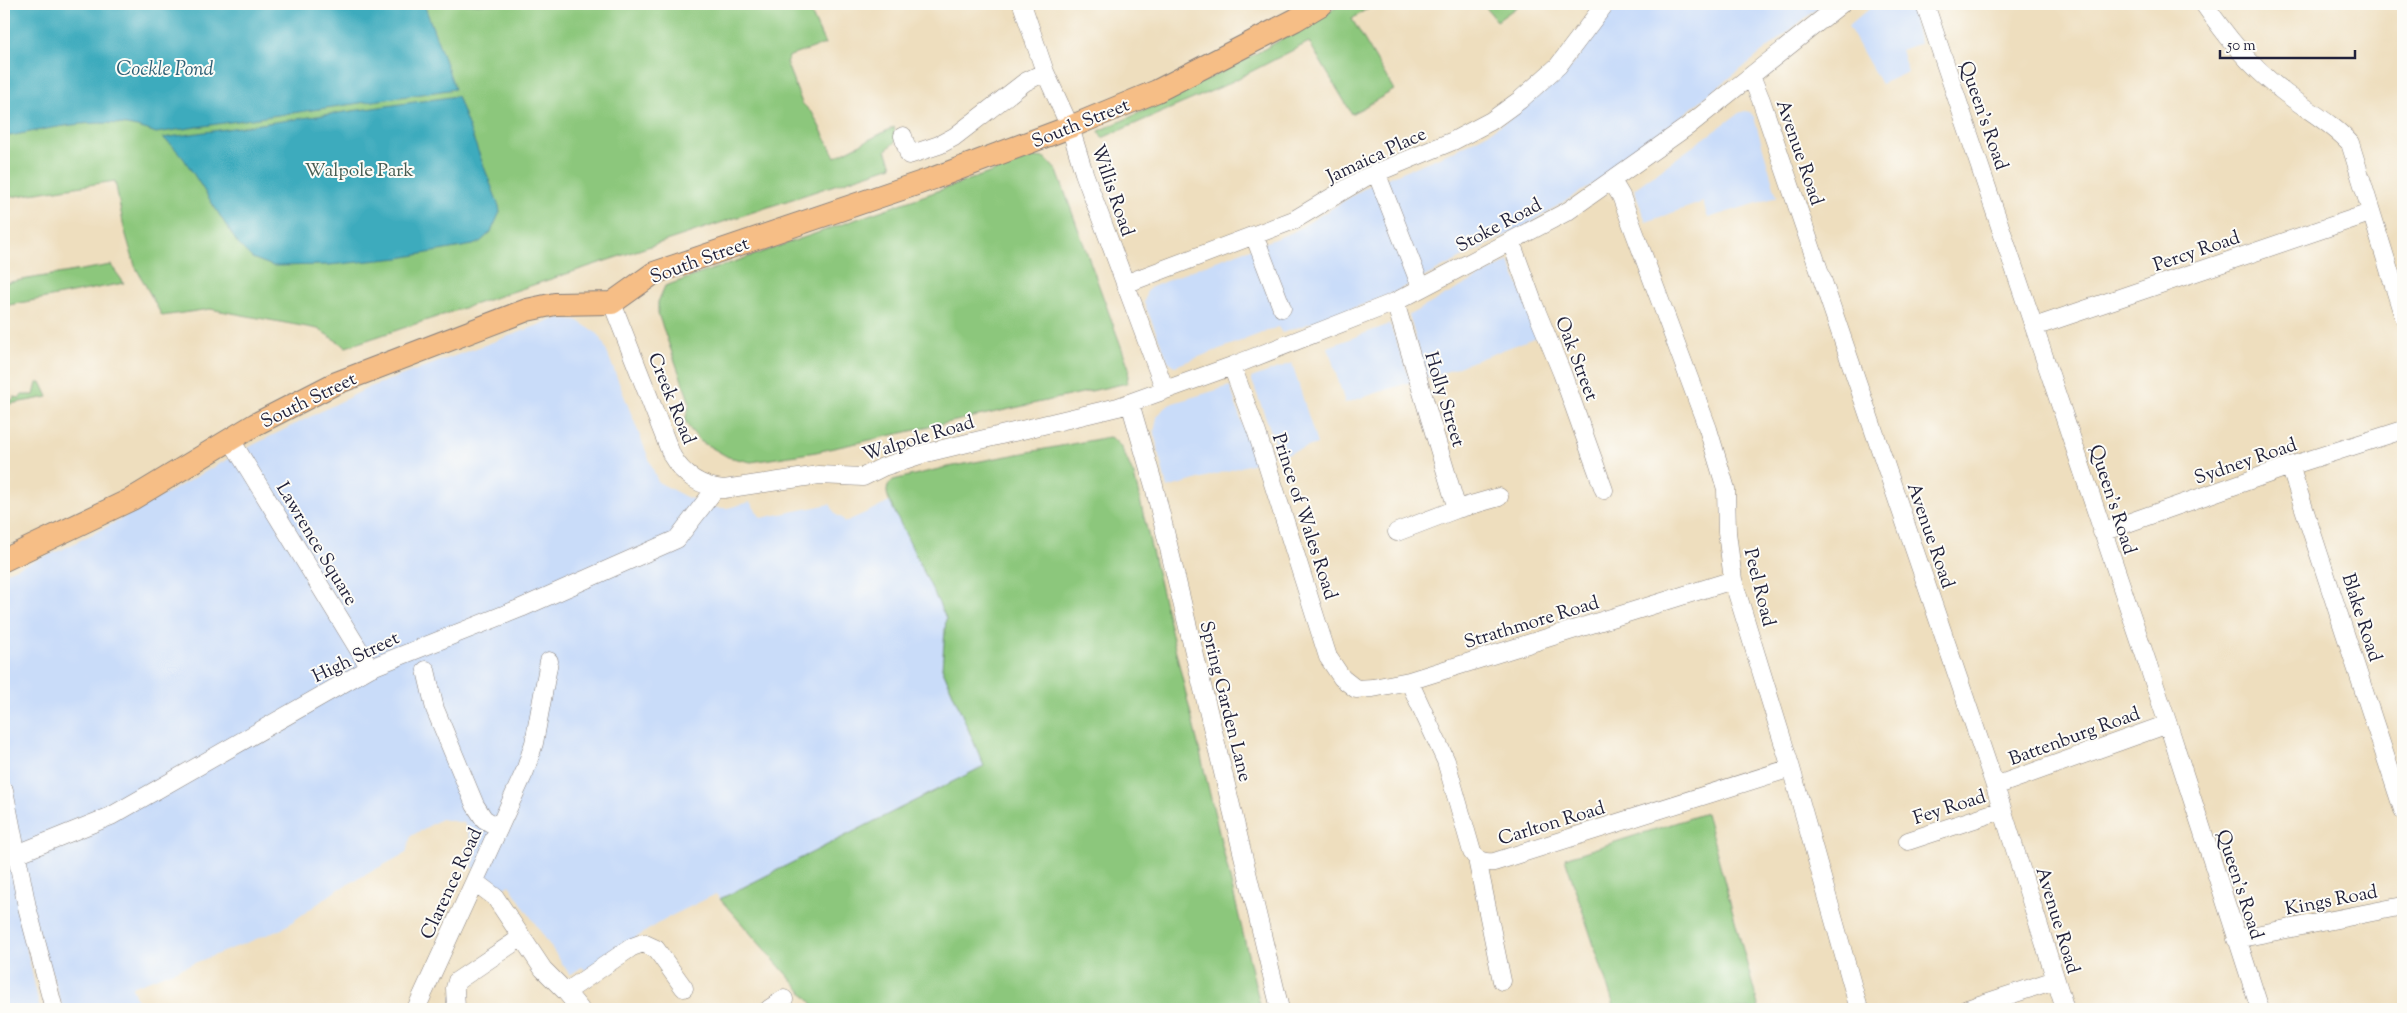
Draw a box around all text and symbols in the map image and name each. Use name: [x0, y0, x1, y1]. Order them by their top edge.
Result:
scale bar: [2220, 28, 2354, 60]
text: 50 m: [2226, 36, 2256, 57]
water label: Cockle Pond: [116, 56, 214, 85]
street label: Queen's Road: [1951, 58, 2014, 174]
street label: South Street: [1028, 92, 1134, 156]
street label: Avenue Road: [1768, 96, 1829, 210]
street label: Jamaica Place: [1322, 121, 1432, 192]
street label: Willis Road: [1083, 141, 1140, 241]
park label: Walpole Park: [304, 158, 414, 185]
street label: Stoke Road: [1451, 192, 1547, 260]
street label: Percy Road: [2150, 225, 2244, 280]
street label: South Street: [647, 231, 754, 292]
street label: Oak Street: [1547, 313, 1604, 405]
street label: Creek Road: [640, 349, 701, 449]
street label: Holly Street: [1416, 349, 1471, 451]
street label: South Street: [257, 366, 362, 436]
street label: Walpole Road: [860, 410, 978, 469]
street label: Prince of Wales Road: [1264, 430, 1343, 604]
street label: Sydney Road: [2191, 432, 2301, 493]
street label: Queen's Road: [2081, 441, 2142, 558]
street label: Lawrence Square: [268, 477, 364, 611]
street label: Avenue Road: [1899, 479, 1960, 593]
street label: Peel Road: [1736, 546, 1781, 630]
street label: Blake Road: [2334, 570, 2388, 666]
street label: Strathmore Road: [1461, 590, 1603, 657]
street label: Spring Garden Lane: [1192, 618, 1258, 785]
street label: High Street: [308, 625, 405, 691]
street label: Battenburg Road: [2005, 701, 2145, 774]
street label: Fey Road: [1910, 784, 1990, 833]
street label: Carlton Road: [1495, 795, 1609, 853]
street label: Clarence Road: [415, 824, 490, 944]
street label: Queen's Road: [2208, 826, 2269, 943]
street label: Avenue Road: [2028, 864, 2086, 978]
street label: Kings Road: [2283, 879, 2380, 924]

